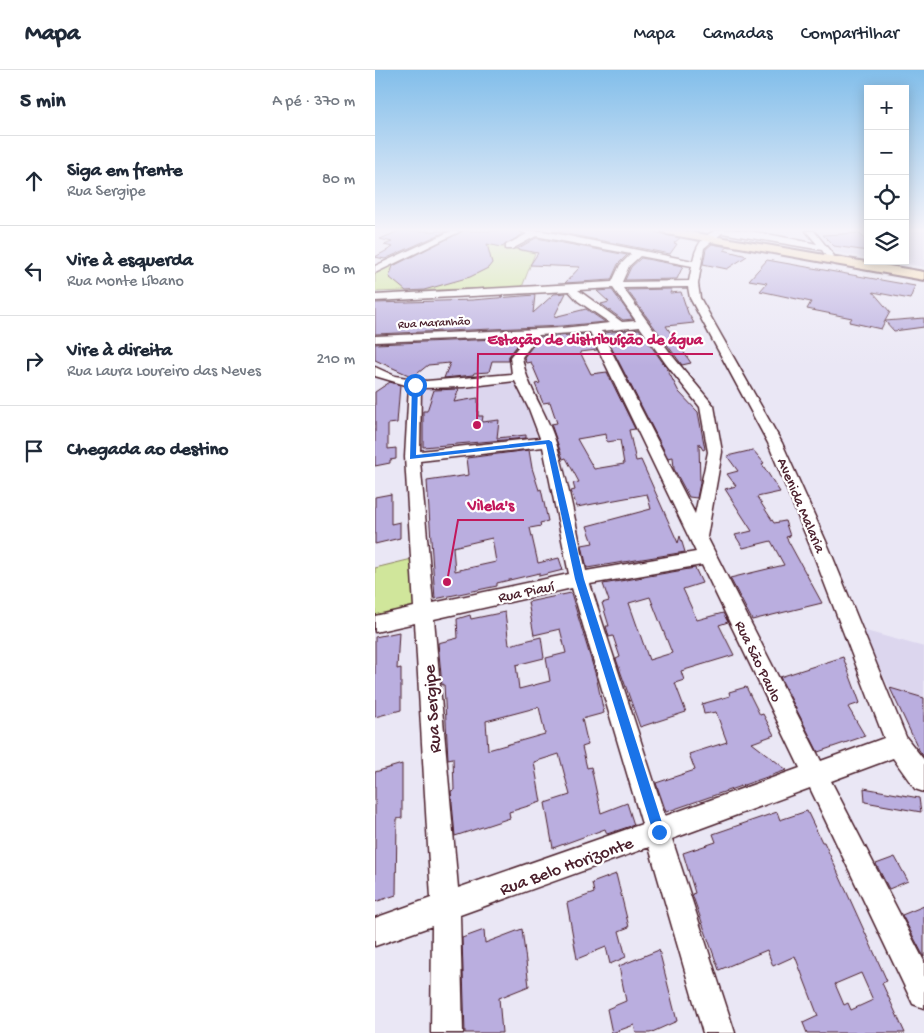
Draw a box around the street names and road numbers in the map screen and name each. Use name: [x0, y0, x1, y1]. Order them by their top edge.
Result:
street label: Rua Maranhão: [398, 315, 471, 333]
street label: Avenida Malaria: [772, 456, 829, 557]
street label: Rua Piauí: [497, 578, 557, 608]
street label: Rua São Paulo: [730, 618, 785, 706]
street label: Rua Sergipe: [420, 663, 447, 754]
street label: Rua Belo Horizonte: [497, 833, 637, 901]

